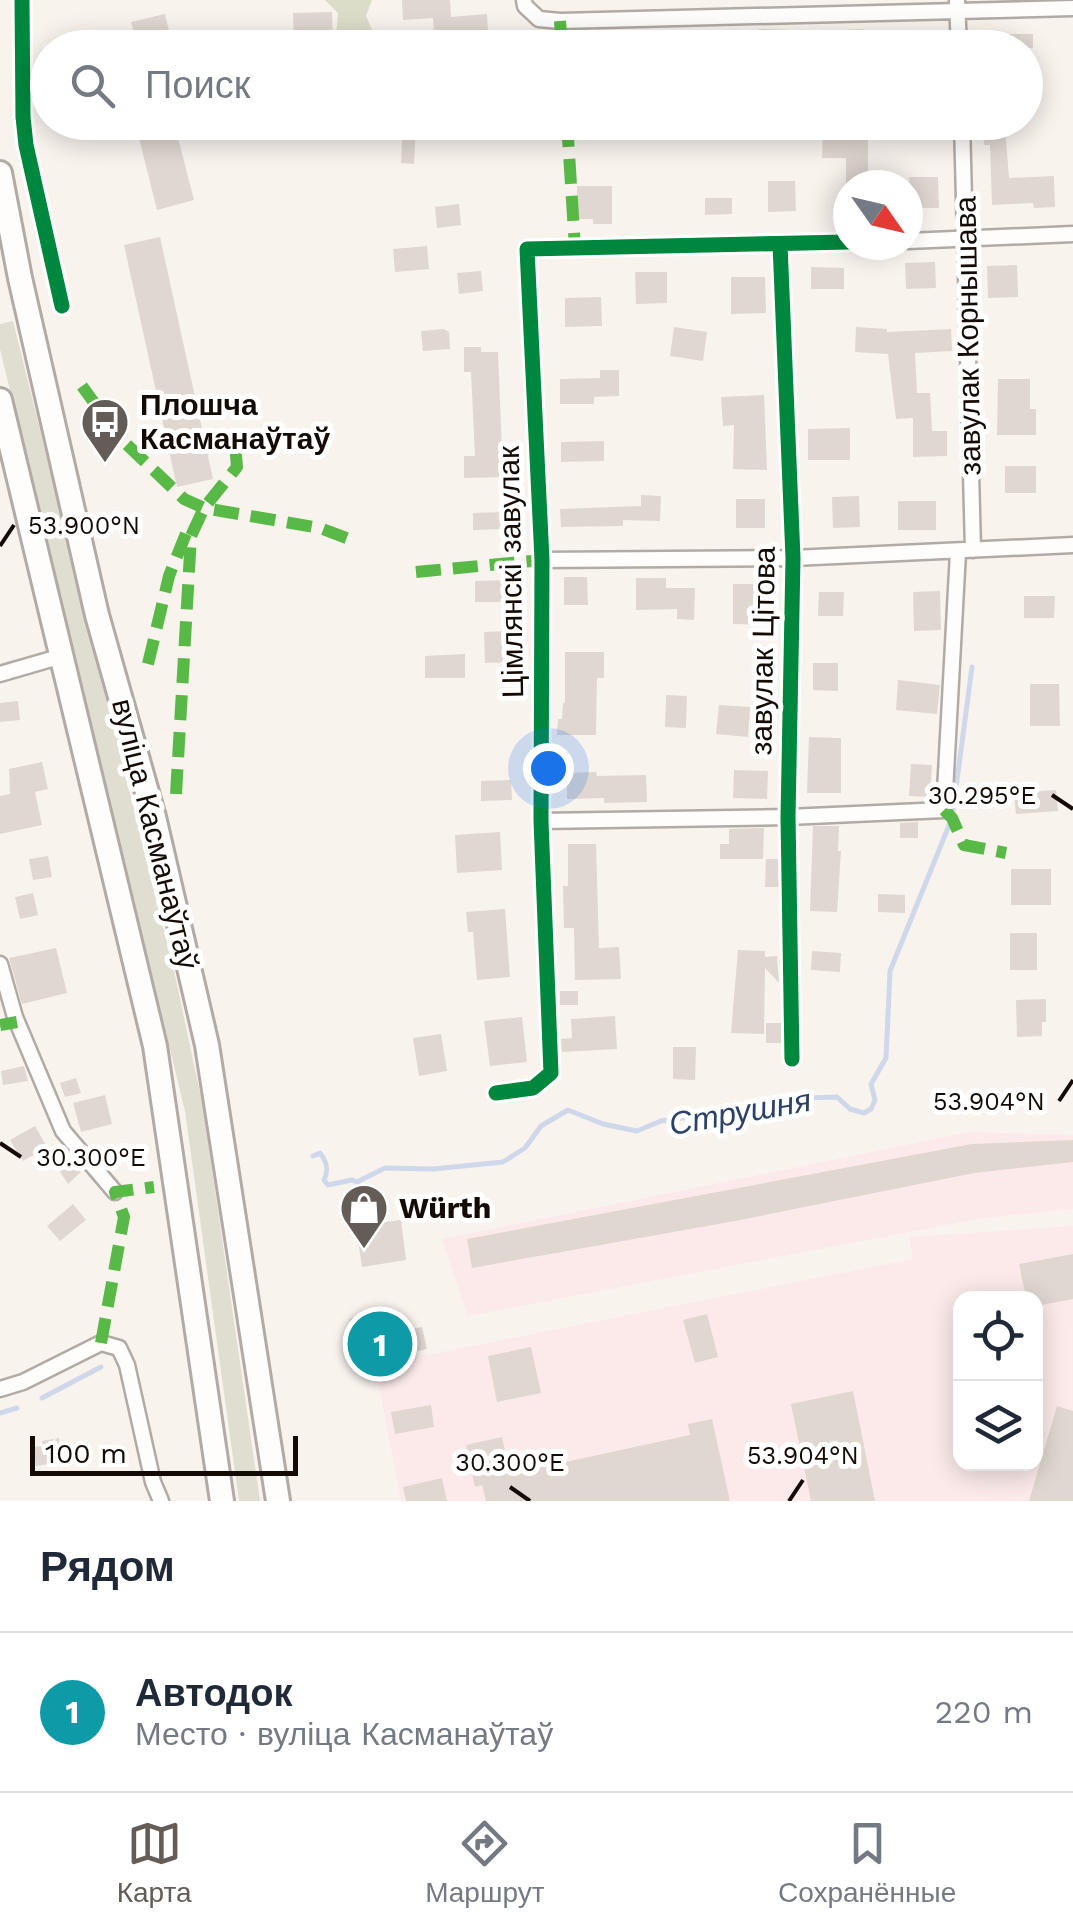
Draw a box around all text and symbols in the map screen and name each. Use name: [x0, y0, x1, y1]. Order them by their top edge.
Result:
search box: [30, 30, 1043, 140]
icon: search: [65, 58, 120, 113]
text: Поиск: [145, 63, 250, 107]
north arrow: [833, 170, 923, 260]
street label: завулак Корнышава: [948, 196, 987, 476]
place label: Плошча Касманаўтаў: [140, 387, 330, 456]
bus stop icon: Плошча Касманаўтаў: [79, 396, 131, 464]
street label: Цімлянскі завулак: [491, 445, 530, 698]
text: 53.900°N: [28, 511, 140, 540]
street label: завулак Цітова: [743, 546, 782, 756]
street label: вуліца Касманаўтаў: [105, 695, 206, 973]
your location: [523, 743, 574, 794]
text: 30.295°E: [928, 781, 1036, 810]
water label: Струшня: [666, 1081, 814, 1143]
text: 53.904°N: [933, 1087, 1045, 1116]
text: 30.300°E: [36, 1143, 146, 1172]
shop icon: Würth: [338, 1182, 390, 1250]
place label: Würth: [399, 1190, 491, 1225]
map controls: [953, 1291, 1043, 1471]
button: locate: [953, 1291, 1043, 1381]
pin: 1: [348, 1306, 412, 1382]
button: layers: [953, 1381, 1043, 1471]
scale bar: [30, 1431, 298, 1476]
text: 100 m: [45, 1437, 127, 1470]
text: 53.904°N: [747, 1441, 859, 1470]
text: 30.300°E: [455, 1448, 565, 1477]
text: Рядом: [40, 1542, 175, 1591]
text: Автодок: [135, 1671, 292, 1715]
text: 1: [66, 1693, 79, 1731]
text: 220 m: [934, 1693, 1033, 1731]
text: Место · вуліца Касманаўтаў: [135, 1715, 553, 1753]
tab: Карта: [117, 1816, 192, 1909]
tab: Маршрут: [425, 1816, 544, 1909]
tab: Сохранённые: [778, 1816, 956, 1909]

